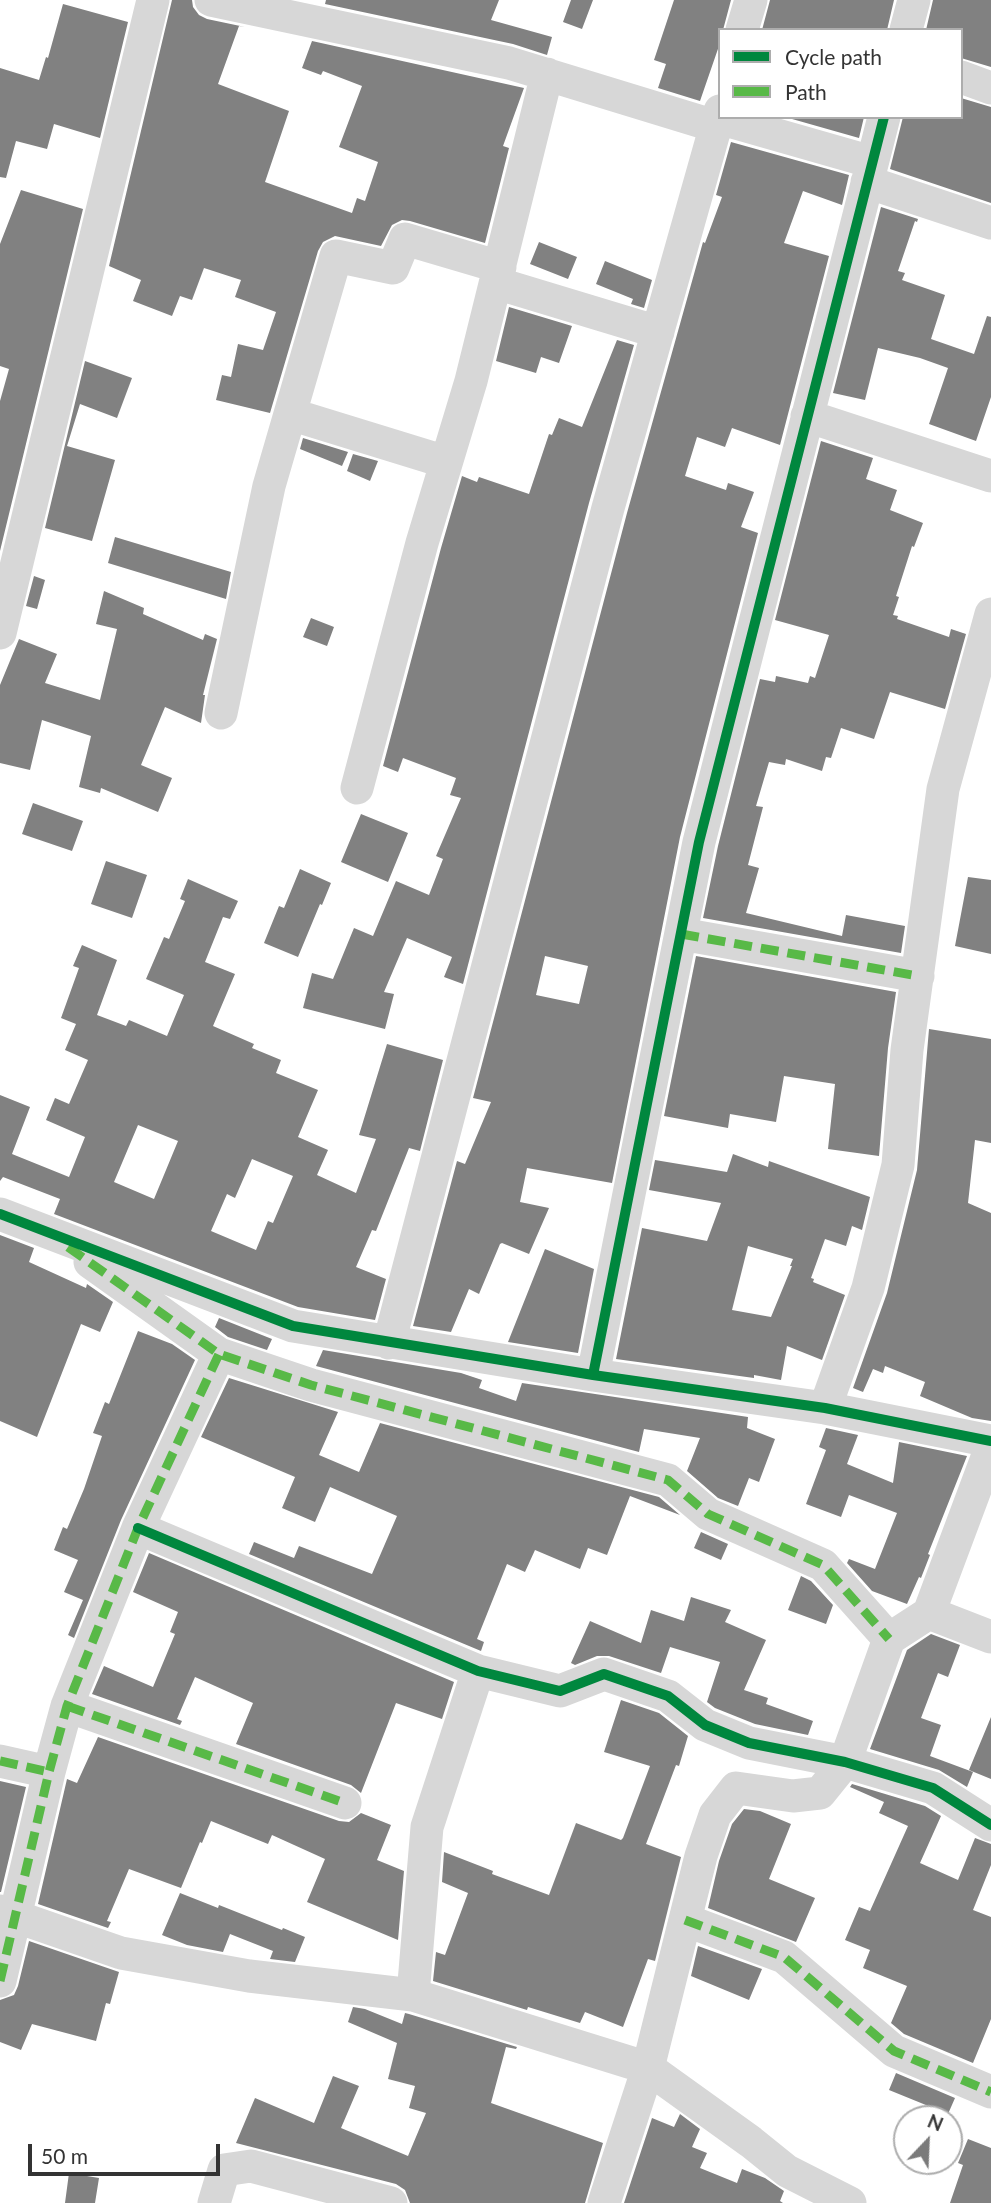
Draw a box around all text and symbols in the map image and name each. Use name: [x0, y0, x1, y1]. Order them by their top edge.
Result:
legend: [718, 28, 963, 119]
text: Cycle path: [785, 44, 882, 69]
text: Path: [785, 79, 827, 104]
north arrow: [893, 2105, 963, 2175]
text: N: [924, 2109, 947, 2135]
scale bar: [32, 2130, 224, 2174]
text: 50 m: [41, 2143, 88, 2168]

